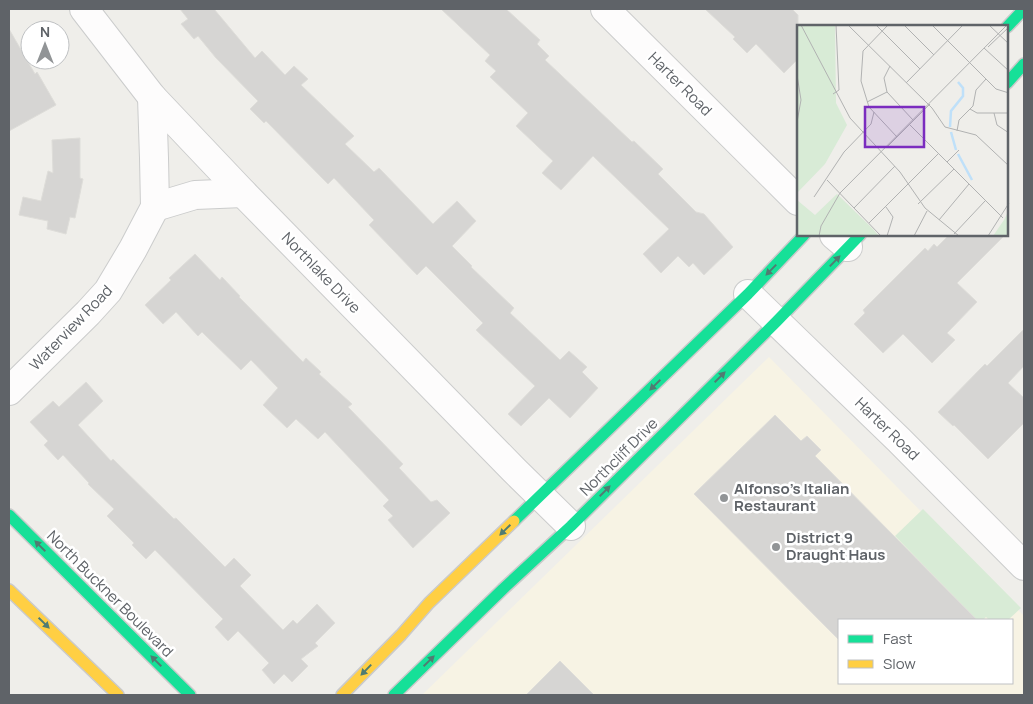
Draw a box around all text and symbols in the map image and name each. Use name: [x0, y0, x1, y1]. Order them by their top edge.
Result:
north arrow: [20, 20, 70, 70]
text: N: [40, 22, 50, 41]
inset map: [797, 25, 1008, 236]
street label: Harter Road: [644, 47, 717, 120]
street label: Northlake Drive: [277, 227, 366, 318]
one-way arrow: [829, 255, 841, 267]
one-way arrow: [765, 264, 777, 276]
street label: Waterview Road: [24, 280, 117, 375]
one-way arrow: [714, 371, 726, 383]
one-way arrow: [649, 379, 661, 391]
street label: Harter Road: [850, 392, 924, 465]
street label: Northcliff Drive: [575, 413, 662, 500]
place label: Alfonso's Italian Restaurant: [734, 478, 849, 516]
one-way arrow: [599, 485, 611, 497]
marker: Alfonso's Italian Restaurant: [718, 492, 730, 504]
one-way arrow: [499, 524, 511, 536]
street label: North Buckner Boulevard: [42, 526, 178, 662]
place label: District 9 Draught Haus: [786, 527, 885, 565]
one-way arrow: [35, 540, 47, 552]
marker: District 9 Draught Haus: [770, 541, 782, 553]
one-way arrow: [38, 617, 50, 629]
legend: [838, 619, 1013, 684]
text: Fast: [883, 628, 912, 649]
text: Slow: [883, 653, 916, 674]
one-way arrow: [150, 655, 162, 667]
one-way arrow: [423, 655, 435, 667]
one-way arrow: [361, 664, 373, 676]

